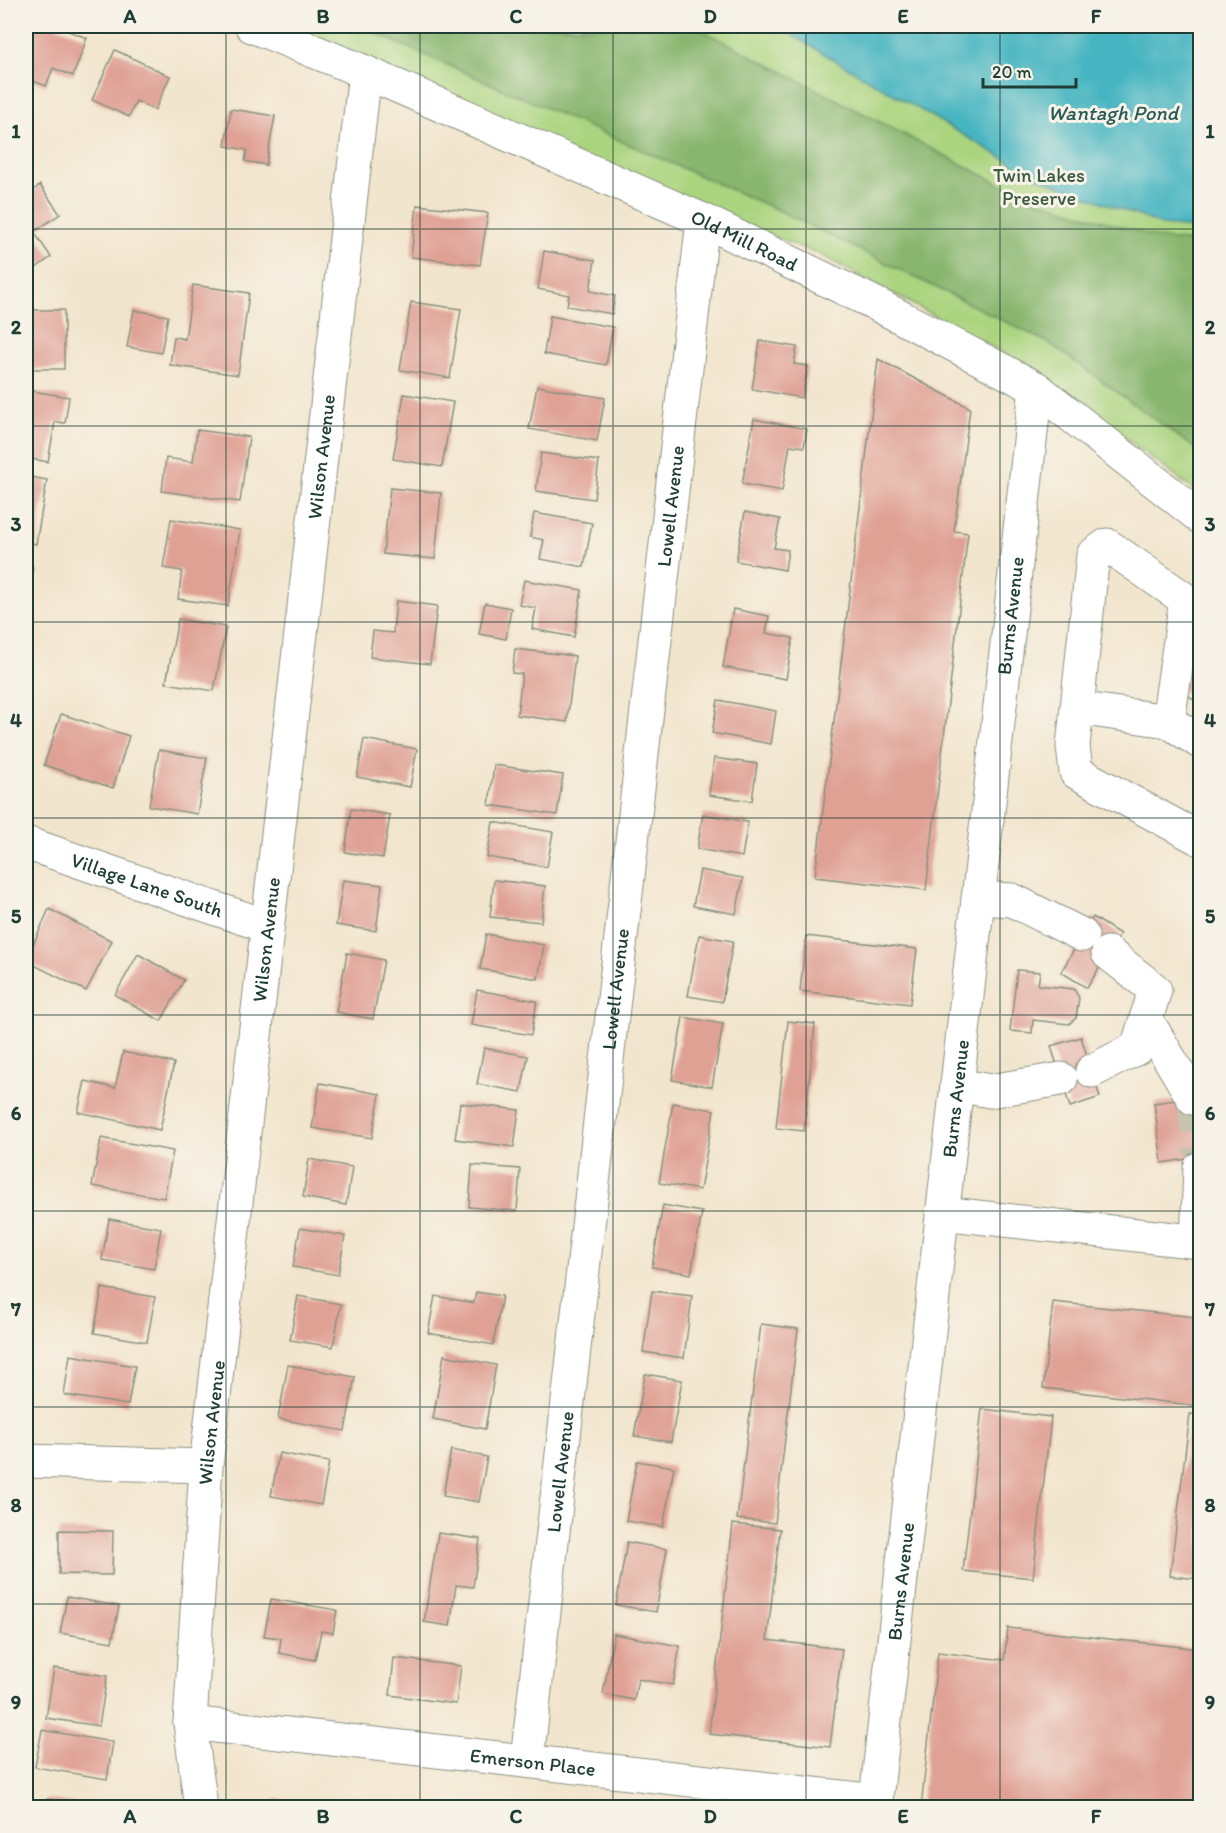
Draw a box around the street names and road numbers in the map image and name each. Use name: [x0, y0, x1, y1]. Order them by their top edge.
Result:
street label: Old Mill Road: [687, 204, 802, 276]
street label: Wilson Avenue: [302, 393, 340, 520]
street label: Lowell Avenue: [651, 444, 689, 568]
street label: Burns Avenue: [992, 555, 1029, 676]
street label: Village Lane South: [68, 848, 226, 922]
street label: Wilson Avenue: [247, 876, 285, 1003]
street label: Lowell Avenue: [596, 927, 634, 1051]
street label: Burns Avenue: [937, 1038, 974, 1159]
street label: Wilson Avenue: [193, 1359, 230, 1486]
street label: Lowell Avenue: [541, 1410, 579, 1534]
street label: Burns Avenue: [882, 1521, 919, 1642]
street label: Emerson Place: [469, 1743, 597, 1781]

